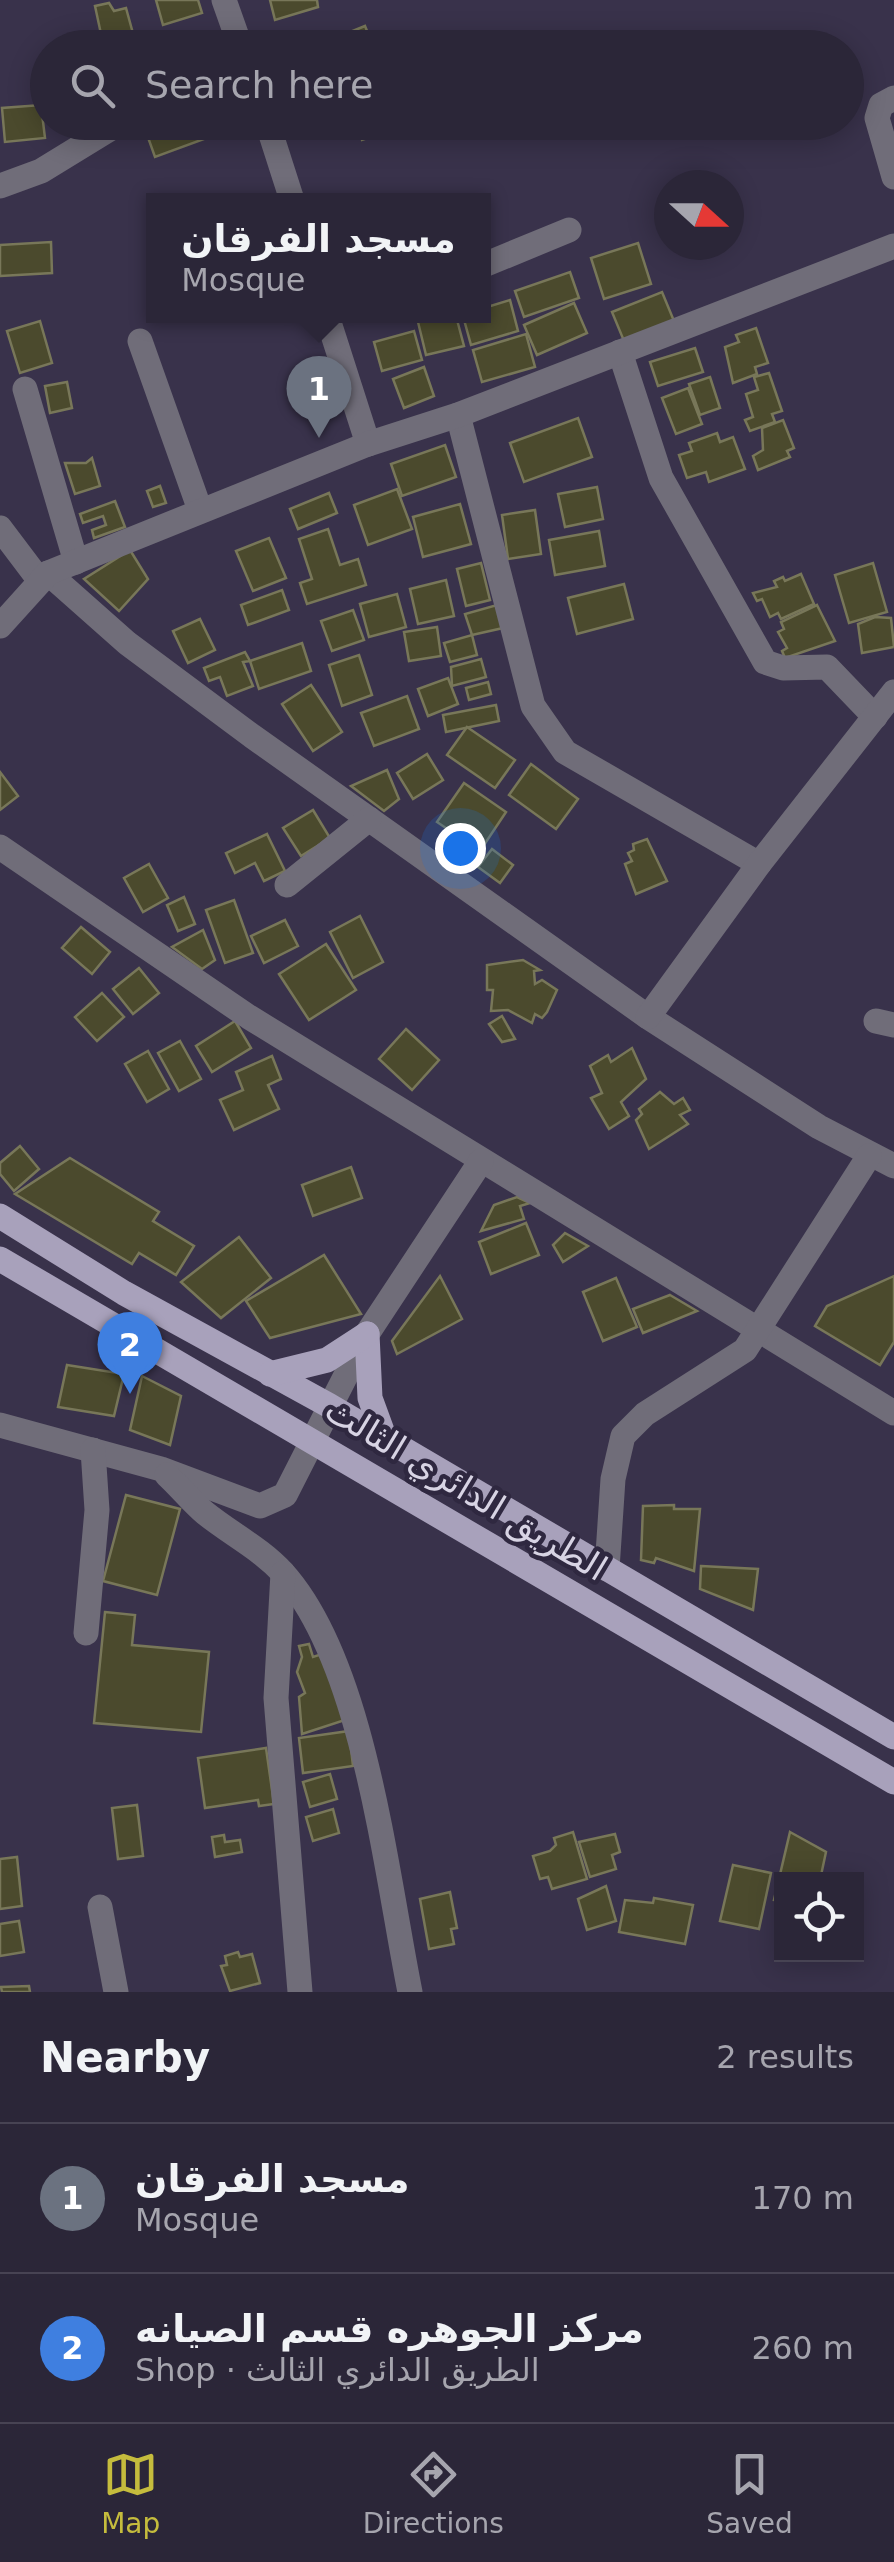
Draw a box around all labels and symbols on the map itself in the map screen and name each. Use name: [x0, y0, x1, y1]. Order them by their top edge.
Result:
north arrow: [654, 170, 744, 260]
pin: 1: [286, 356, 352, 438]
your location: [435, 823, 486, 874]
pin: 2: [98, 1312, 162, 1394]
street label: الطريق الدائري الثالث: [318, 1389, 614, 1590]

